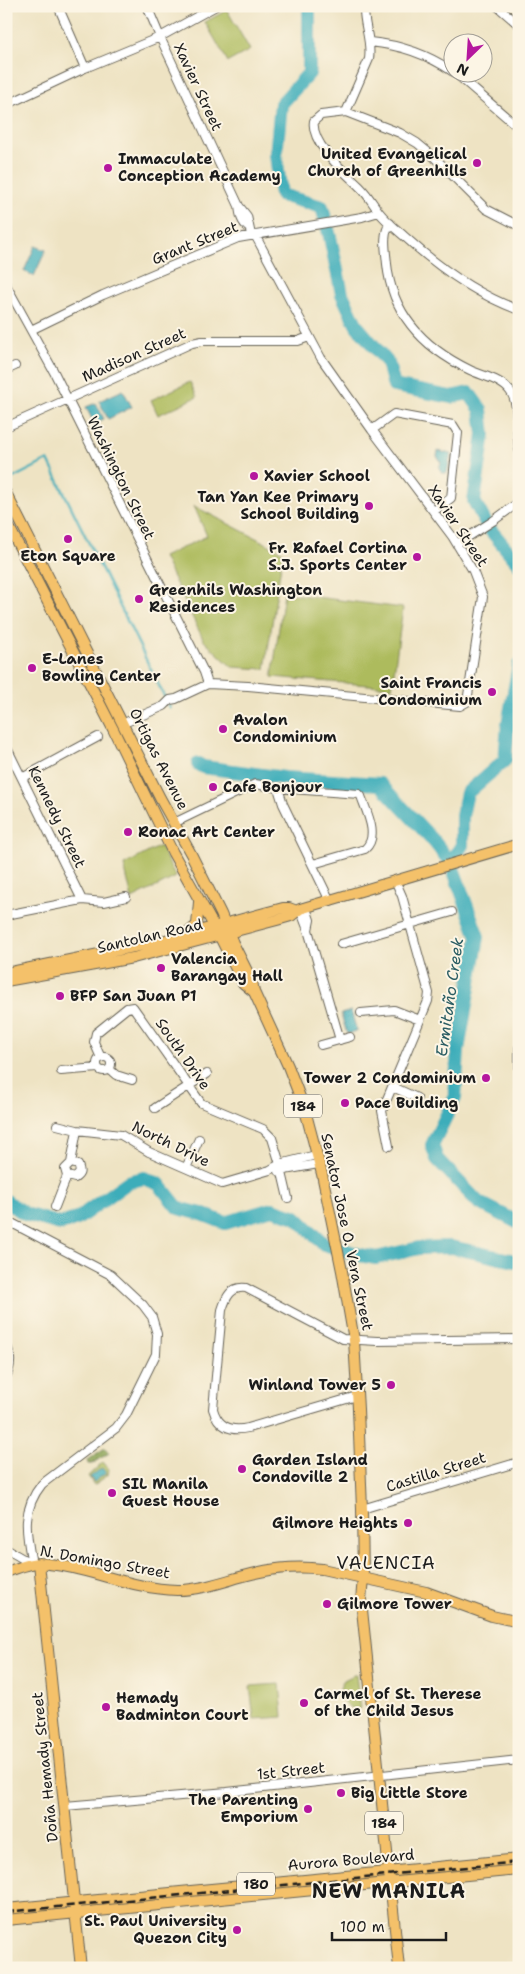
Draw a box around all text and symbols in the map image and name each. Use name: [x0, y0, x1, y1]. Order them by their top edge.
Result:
north arrow: [442, 32, 492, 82]
street label: Xavier Street: [169, 40, 227, 134]
text: N: [454, 59, 471, 80]
place label: United Evangelical Church of Greenhills: [307, 144, 467, 181]
place label: Immaculate Conception Academy: [118, 149, 281, 186]
marker: United Evangelical Church of Greenhills: [471, 157, 483, 169]
marker: Immaculate Conception Academy: [102, 162, 114, 174]
street label: Grant Street: [149, 217, 241, 269]
street label: Madison Street: [79, 323, 189, 387]
street label: Washington Street: [82, 413, 160, 543]
place label: Xavier School: [264, 466, 370, 486]
marker: Xavier School: [248, 470, 260, 482]
street label: Xavier Street: [423, 481, 493, 571]
place label: Tan Yan Kee Primary School Building: [197, 487, 359, 524]
marker: Tan Yan Kee Primary School Building: [363, 500, 375, 512]
marker: Eton Square: [62, 533, 74, 545]
place label: Fr. Rafael Cortina S.J. Sports Center: [268, 538, 408, 575]
place label: Eton Square: [20, 546, 116, 566]
marker: Fr. Rafael Cortina S.J. Sports Center: [411, 551, 423, 563]
place label: Greenhils Washington Residences: [149, 580, 322, 617]
marker: Greenhils Washington Residences: [133, 593, 145, 605]
place label: E-Lanes Bowling Center: [42, 649, 161, 686]
marker: E-Lanes Bowling Center: [26, 662, 38, 674]
place label: Saint Francis Condominium: [378, 673, 482, 710]
marker: Saint Francis Condominium: [486, 686, 498, 698]
street label: Ortigas Avenue: [125, 705, 193, 813]
place label: Avalon Condominium: [233, 710, 337, 747]
marker: Avalon Condominium: [217, 723, 229, 735]
street label: Kennedy Street: [24, 763, 90, 871]
place label: Cafe Bonjour: [223, 777, 322, 797]
marker: Cafe Bonjour: [207, 781, 219, 793]
place label: Ronac Art Center: [138, 822, 275, 842]
marker: Ronac Art Center: [122, 826, 134, 838]
street label: Santolan Road: [95, 914, 205, 958]
water label: Ermitaño Creek: [431, 936, 468, 1058]
place label: Valencia Barangay Hall: [171, 949, 283, 986]
marker: Valencia Barangay Hall: [155, 962, 167, 974]
place label: BFP San Juan P1: [70, 986, 197, 1006]
marker: BFP San Juan P1: [54, 990, 66, 1002]
street label: South Drive: [151, 1014, 215, 1094]
place label: Tower 2 Condominium: [303, 1068, 476, 1088]
marker: Tower 2 Condominium: [480, 1072, 492, 1084]
place label: Pace Building: [355, 1093, 459, 1113]
road number: 184: [284, 1094, 322, 1118]
marker: Pace Building: [339, 1097, 351, 1109]
street label: North Drive: [129, 1117, 213, 1171]
street label: Senator Jose O. Vera Street: [316, 1131, 378, 1333]
place label: Winland Tower 5: [249, 1375, 381, 1395]
marker: Winland Tower 5: [385, 1379, 397, 1391]
street label: Castilla Street: [384, 1447, 488, 1497]
place label: Garden Island Condoville 2: [252, 1450, 368, 1487]
marker: Garden Island Condoville 2: [236, 1463, 248, 1475]
place label: SIL Manila Guest House: [122, 1474, 220, 1511]
marker: SIL Manila Guest House: [106, 1487, 118, 1499]
place label: Gilmore Heights: [272, 1513, 398, 1533]
marker: Gilmore Heights: [402, 1517, 414, 1529]
street label: N. Domingo Street: [38, 1541, 172, 1583]
district label: VALENCIA: [336, 1551, 436, 1575]
place label: Gilmore Tower: [337, 1594, 452, 1614]
marker: Gilmore Tower: [321, 1598, 333, 1610]
place label: Carmel of St. Therese of the Child Jesus: [314, 1684, 482, 1721]
place label: Hemady Badminton Court: [116, 1688, 249, 1725]
street label: Doña Hemady Street: [27, 1691, 63, 1843]
marker: Carmel of St. Therese of the Child Jesus: [298, 1697, 310, 1709]
marker: Hemady Badminton Court: [100, 1701, 112, 1713]
street label: 1st Street: [256, 1757, 326, 1785]
place label: Big Little Store: [351, 1783, 468, 1803]
marker: Big Little Store: [335, 1787, 347, 1799]
place label: The Parenting Emporium: [188, 1790, 298, 1827]
marker: The Parenting Emporium: [302, 1803, 314, 1815]
road number: 184: [365, 1812, 403, 1835]
street label: Aurora Boulevard: [287, 1844, 416, 1876]
road number: 180: [237, 1872, 275, 1896]
district label: NEW MANILA: [312, 1878, 466, 1904]
scale bar: [332, 1909, 446, 1941]
place label: St. Paul University Quezon City: [84, 1911, 227, 1948]
text: 100 m: [340, 1917, 385, 1937]
marker: St. Paul University Quezon City: [231, 1924, 243, 1936]

